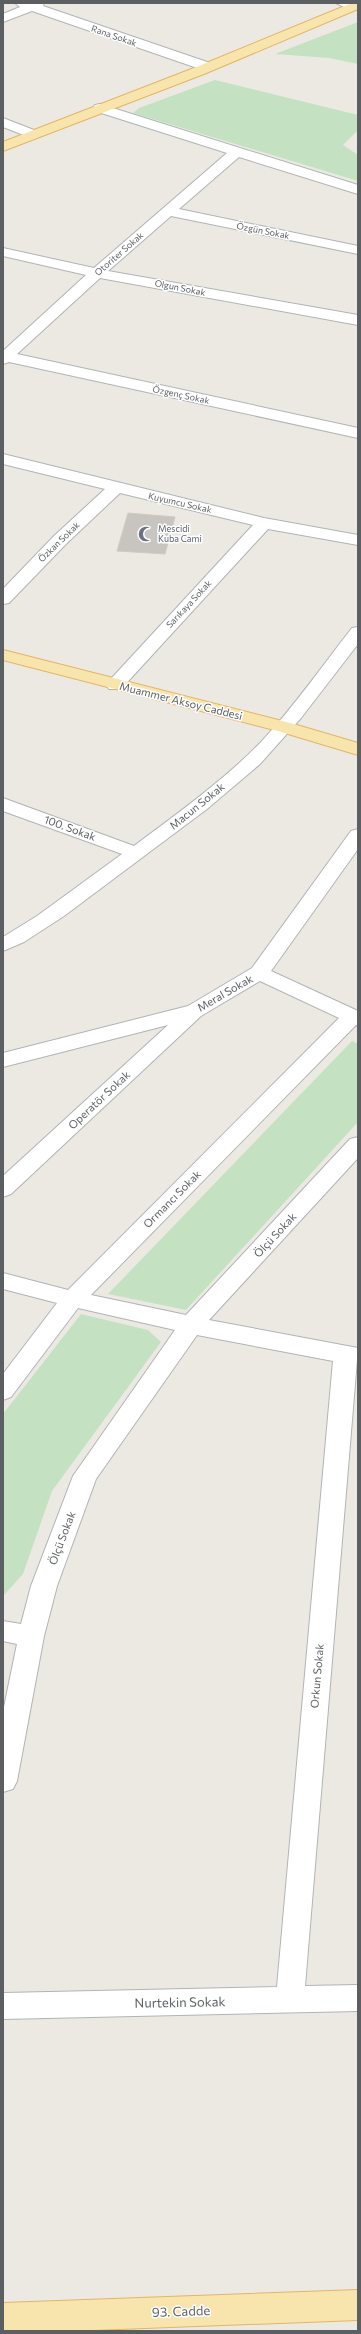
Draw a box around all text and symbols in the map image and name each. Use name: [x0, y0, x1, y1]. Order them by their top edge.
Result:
street label: Rana Sokak: [90, 23, 138, 48]
street label: Özgün Sokak: [236, 220, 291, 241]
street label: Otoriter Sokak: [92, 229, 145, 278]
street label: Olgun Sokak: [154, 277, 207, 298]
street label: Özgenç Sokak: [152, 383, 211, 406]
street label: Kuyumcu Sokak: [147, 490, 213, 515]
street label: Özkan Sokak: [36, 519, 82, 564]
place label: Mescidi Kuba Cami: [158, 523, 202, 544]
mosque icon: Mescidi Kuba Cami: [137, 525, 155, 543]
street label: Sarıkaya Sokak: [164, 577, 214, 630]
street label: Muammer Aksoy Caddesi: [118, 679, 244, 722]
street label: Macun Sokak: [167, 779, 227, 832]
street label: 100. Sokak: [42, 812, 98, 843]
street label: Meral Sokak: [195, 971, 255, 1014]
street label: Operatör Sokak: [65, 1068, 132, 1132]
street label: Ormancı Sokak: [140, 1167, 203, 1230]
street label: Ölçü Sokak: [250, 1209, 299, 1260]
street label: Ölçü Sokak: [44, 1509, 78, 1566]
street label: Orkun Sokak: [307, 1643, 326, 1709]
street label: Nurtekin Sokak: [134, 1993, 226, 2011]
street label: 93. Cadde: [152, 2302, 210, 2320]

